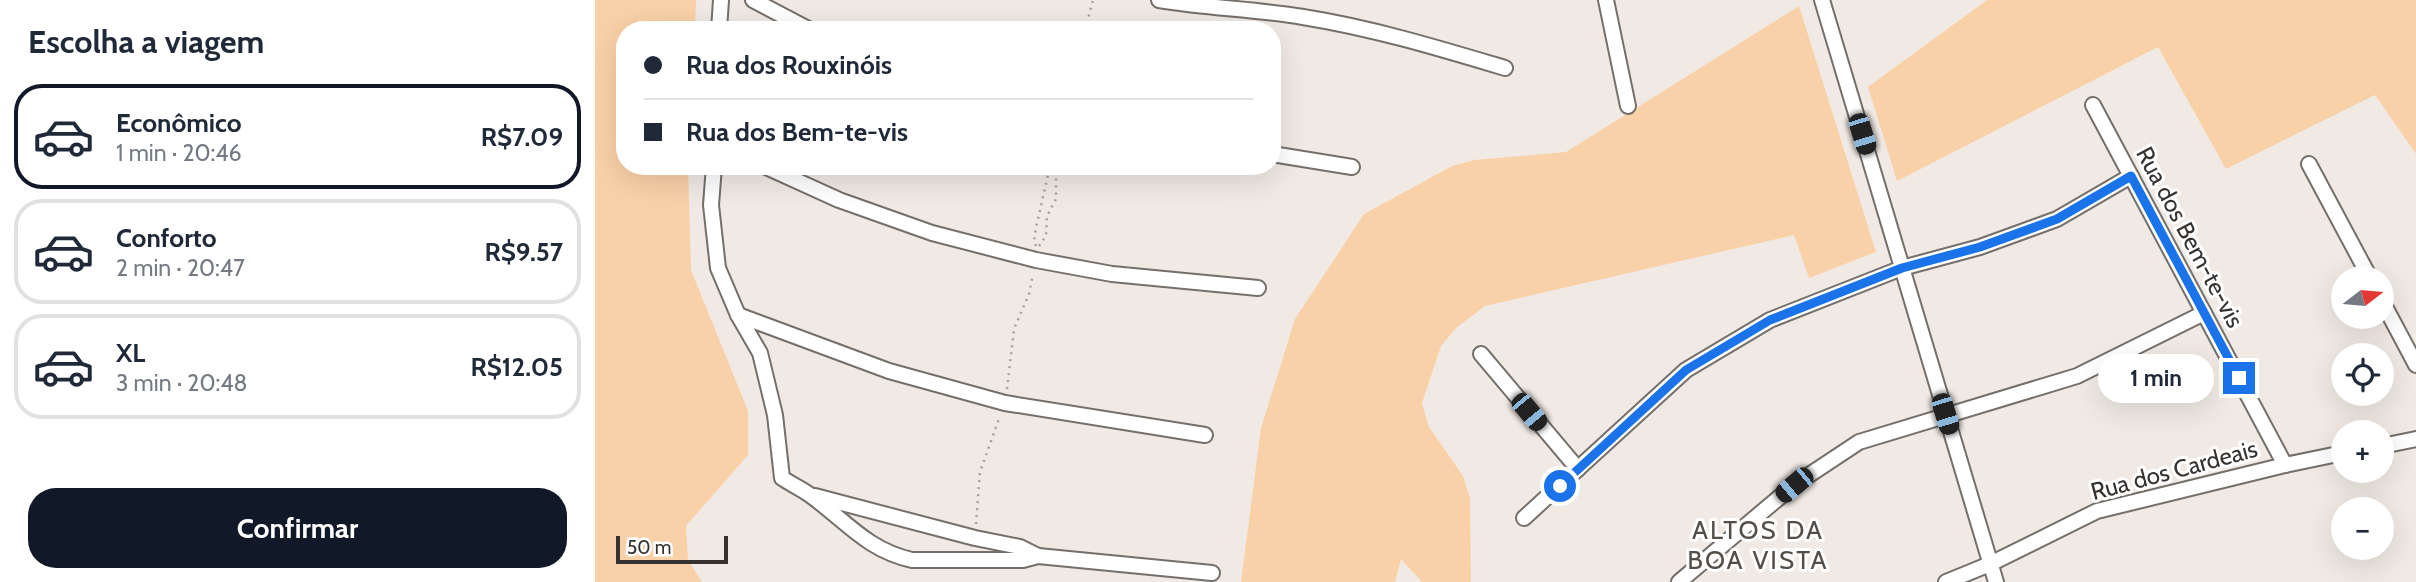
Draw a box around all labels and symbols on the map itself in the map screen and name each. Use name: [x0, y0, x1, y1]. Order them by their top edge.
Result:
car: [1846, 111, 1879, 157]
street label: Rua dos Bem-te-vis: [2130, 142, 2250, 332]
north arrow: [2331, 266, 2394, 329]
callout: 1 min: [2099, 354, 2215, 402]
route end: [2223, 362, 2255, 394]
car: [1508, 389, 1551, 435]
car: [1929, 391, 1962, 437]
street label: Rua dos Cardeais: [2088, 434, 2261, 506]
car: [1772, 463, 1817, 507]
route start: [1544, 470, 1576, 502]
district label: ALTOS DA BOA VISTA: [1687, 514, 1829, 576]
scale bar: [616, 533, 728, 565]

